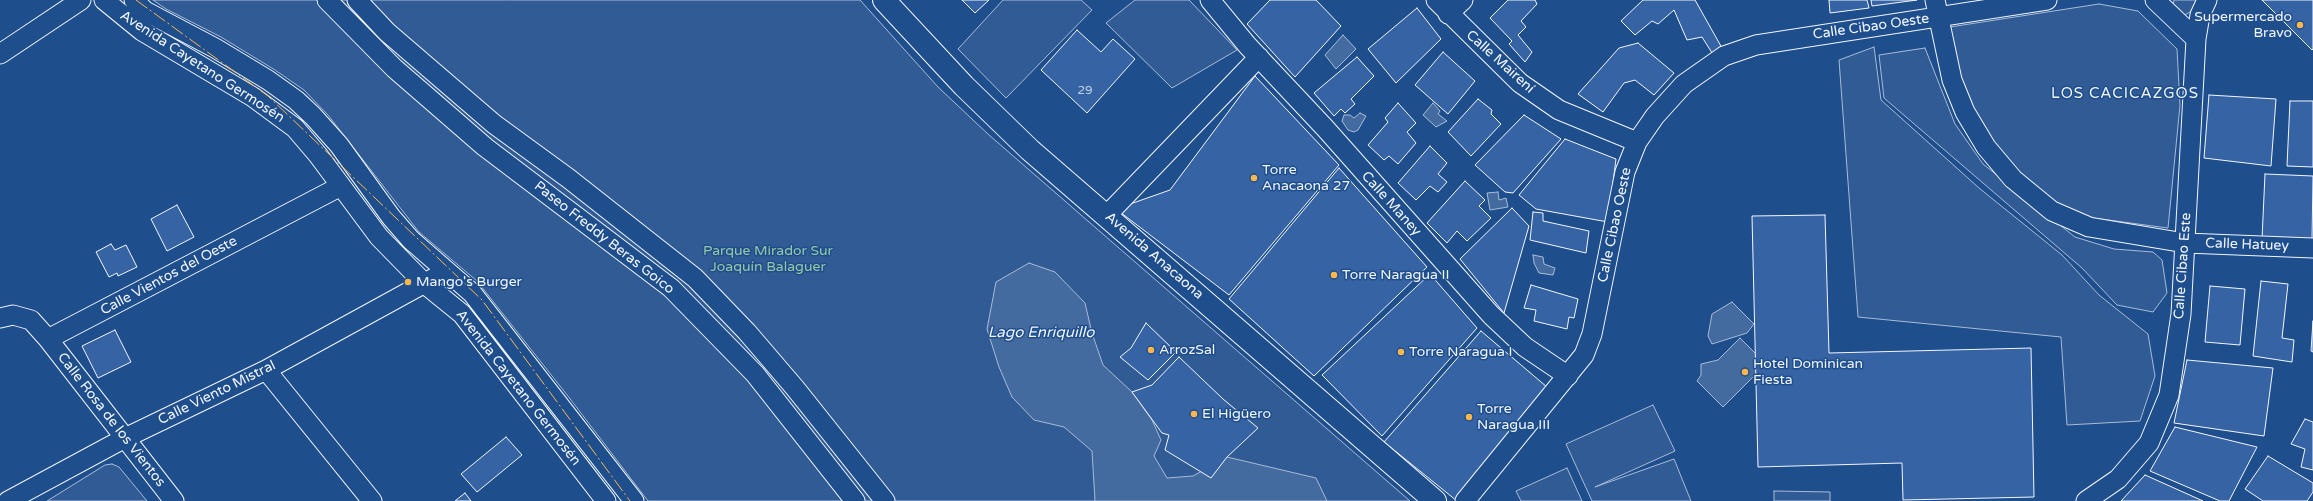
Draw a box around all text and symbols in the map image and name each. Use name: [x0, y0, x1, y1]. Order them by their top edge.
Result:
street label: Avenida Cayetano Germosén: [117, 7, 287, 127]
place label: Supermercado Bravo: [2194, 9, 2292, 42]
street label: Calle Cibao Oeste: [1812, 11, 1930, 43]
marker: Supermercado Bravo: [2295, 20, 2305, 30]
street label: Calle Mairení: [1462, 27, 1538, 97]
house number: 29: [1077, 84, 1093, 98]
district label: LOS CACICAZGOS: [2051, 85, 2199, 103]
place label: Torre Anacaona 27: [1262, 162, 1350, 194]
street label: Calle Cibao Oeste: [1595, 166, 1635, 284]
street label: Calle Maney: [1358, 168, 1424, 240]
marker: Torre Anacaona 27: [1249, 173, 1259, 183]
street label: Paseo Freddy Beras Goico: [531, 178, 677, 298]
street label: Avenida Anacaona: [1101, 209, 1207, 303]
street label: Calle Cibao Este: [2171, 212, 2195, 320]
street label: Calle Vientos del Oeste: [98, 233, 240, 319]
street label: Calle Hatuey: [2205, 235, 2289, 255]
park label: Parque Mirador Sur Joaquín Balaguer: [703, 243, 833, 276]
place label: Torre Naragua II: [1342, 267, 1449, 283]
marker: Torre Naragua II: [1329, 270, 1339, 280]
place label: Mango's Burger: [416, 274, 522, 290]
marker: Mango's Burger: [403, 277, 413, 287]
street label: Avenida Cayetano Germosén: [452, 307, 584, 469]
water label: Lago Enriquillo: [988, 324, 1094, 342]
place label: ArrozSal: [1159, 342, 1215, 358]
place label: Torre Naragua I: [1409, 344, 1512, 360]
marker: ArrozSal: [1146, 345, 1156, 355]
marker: Torre Naragua I: [1396, 347, 1406, 357]
street label: Calle Rosa de los Vientos: [53, 350, 169, 490]
place label: Hotel Dominican Fiesta: [1753, 356, 1863, 388]
street label: Calle Viento Mistral: [156, 357, 278, 429]
marker: Hotel Dominican Fiesta: [1740, 367, 1750, 377]
place label: Torre Naragua III: [1477, 401, 1550, 434]
place label: El Higüero: [1202, 406, 1271, 422]
marker: El Higüero: [1189, 409, 1199, 419]
marker: Torre Naragua III: [1464, 412, 1474, 422]

